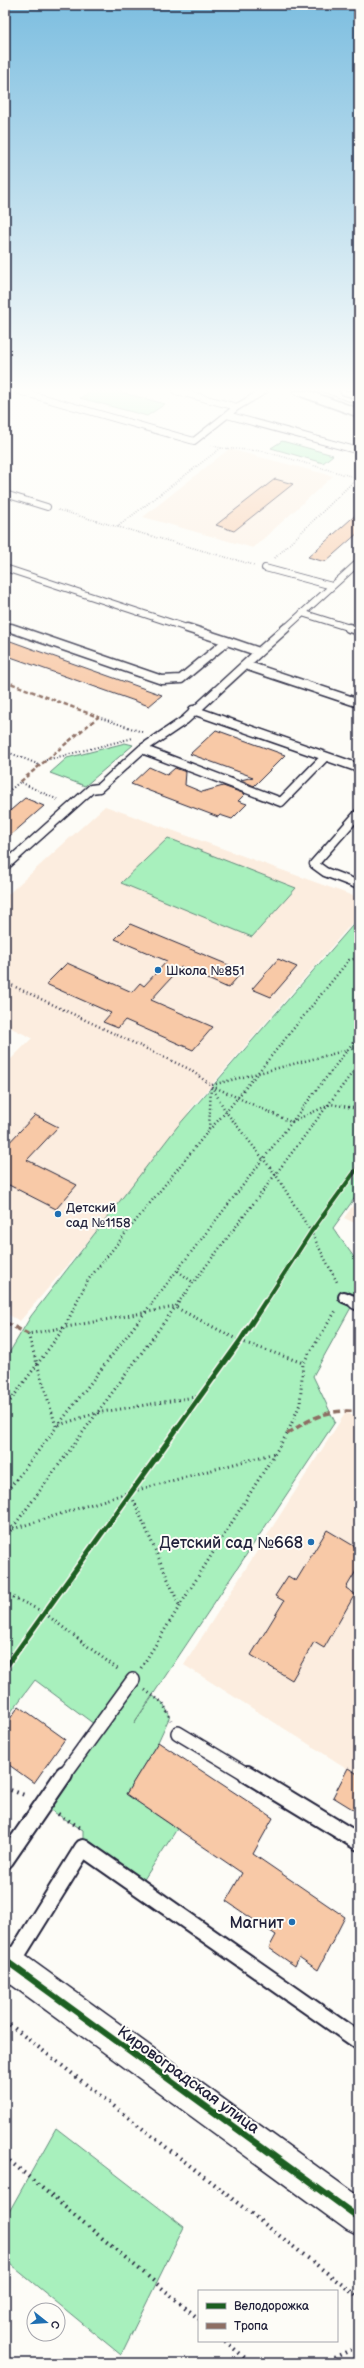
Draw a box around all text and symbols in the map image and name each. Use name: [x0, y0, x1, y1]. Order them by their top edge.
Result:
place label: Школа №851: [166, 963, 245, 979]
marker: Школа №851: [153, 965, 163, 975]
place label: Детский сад №1158: [66, 1200, 131, 1231]
marker: Детский сад №1158: [53, 1209, 63, 1219]
place label: Детский сад №668: [159, 1534, 303, 1553]
marker: Детский сад №668: [306, 1537, 316, 1547]
place label: Магнит: [229, 1914, 285, 1933]
marker: Магнит: [287, 1917, 297, 1927]
street label: Кировоградская улица: [113, 2022, 263, 2138]
legend: [198, 2290, 338, 2342]
text: Велодорожка: [234, 2299, 309, 2314]
north arrow: [26, 2302, 66, 2342]
text: С: [48, 2319, 62, 2331]
text: Тропа: [234, 2319, 268, 2334]

